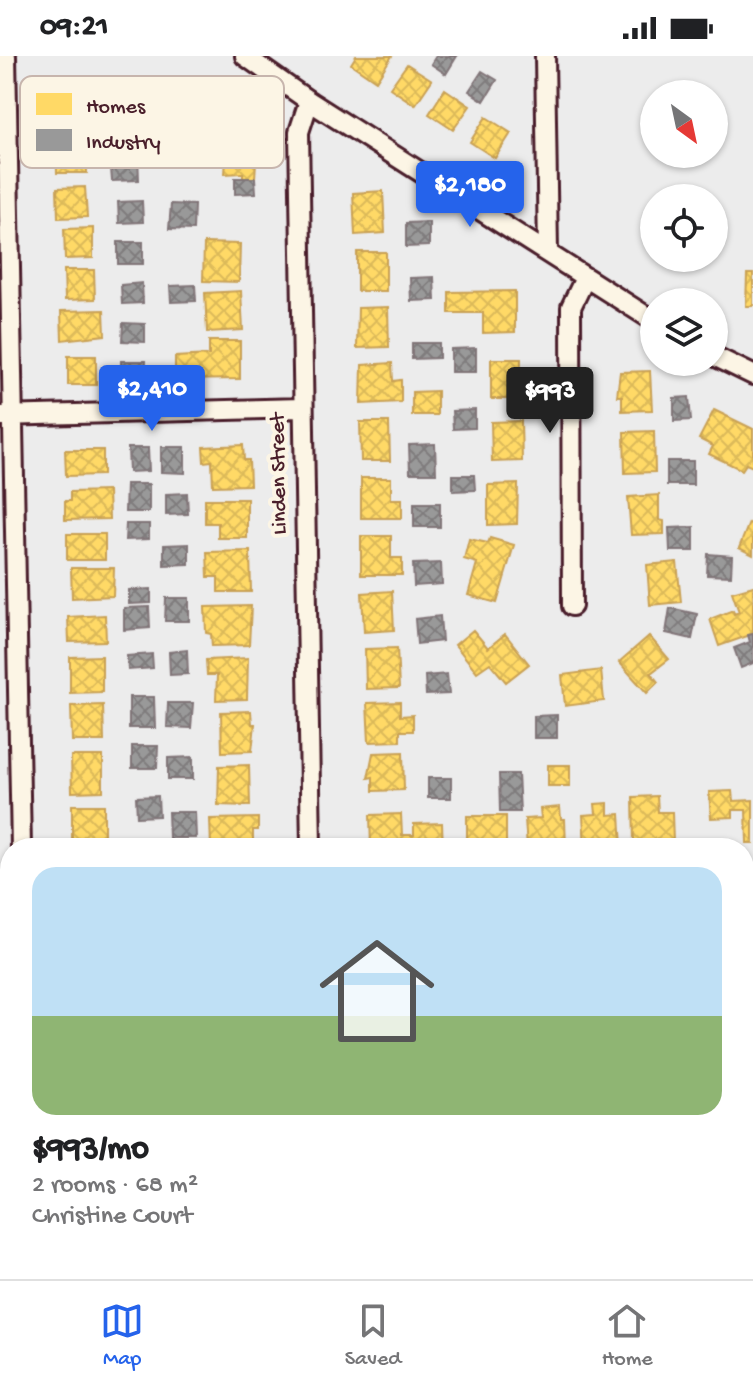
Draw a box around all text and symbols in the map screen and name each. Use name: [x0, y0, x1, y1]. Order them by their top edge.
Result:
text: 09:21: [40, 11, 108, 46]
legend: [20, 76, 284, 168]
north arrow: [640, 80, 728, 168]
map controls: [640, 80, 728, 376]
text: Homes: [86, 95, 146, 121]
text: Industry: [86, 131, 161, 157]
pin: $2,180: [405, 161, 535, 229]
text: $2,180: [434, 171, 506, 202]
button: locate: [640, 184, 728, 272]
button: layers: [640, 288, 728, 376]
pin: $2,410: [87, 365, 217, 433]
pin: $993: [503, 367, 597, 435]
text: $2,410: [117, 375, 187, 406]
text: $993: [524, 377, 576, 408]
street label: Linden Street: [266, 411, 294, 535]
icon: home: [305, 919, 449, 1063]
text: $993/mo: [32, 1131, 149, 1171]
text: 2 rooms · 68 m²: [32, 1171, 198, 1202]
text: Christine Court: [32, 1202, 192, 1233]
tab: Map: [100, 1299, 144, 1373]
tab: Saved: [345, 1299, 401, 1373]
tab: Home: [602, 1299, 653, 1373]

